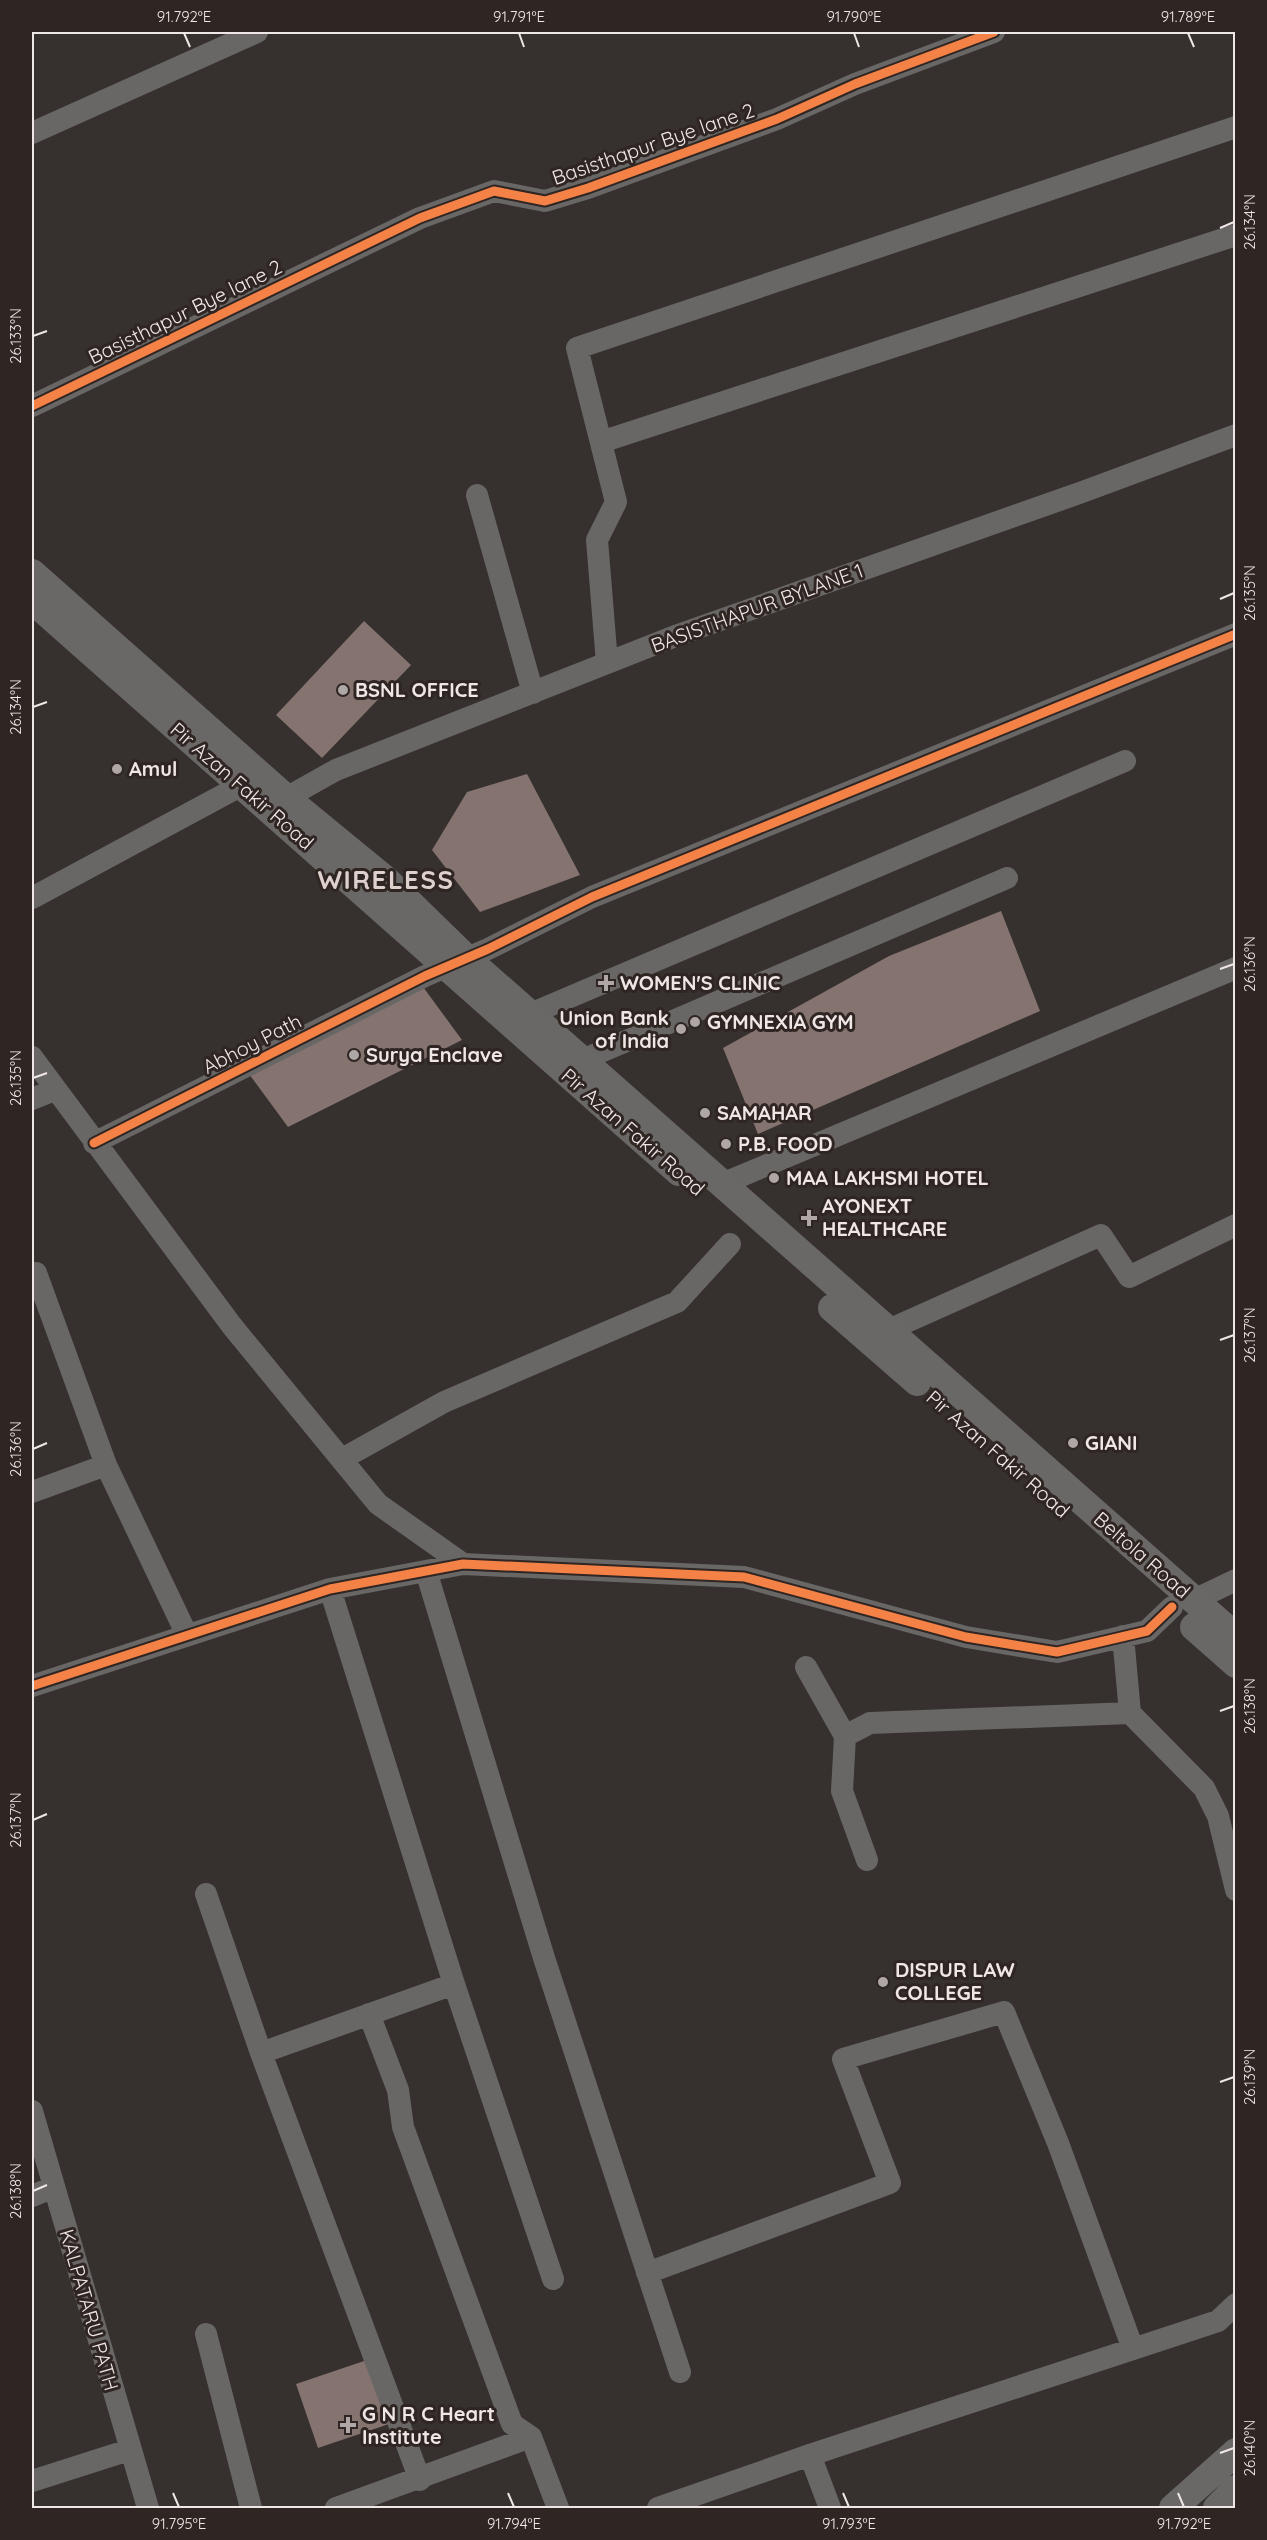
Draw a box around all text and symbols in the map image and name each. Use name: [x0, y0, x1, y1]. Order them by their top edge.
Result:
text: 91.792°E: [157, 7, 211, 26]
text: 91.791°E: [493, 7, 545, 26]
text: 91.790°E: [826, 7, 882, 26]
text: 91.789°E: [1161, 7, 1215, 26]
street label: Basisthapur Bye lane 2: [548, 97, 757, 190]
text: 26.134°N: [1240, 194, 1259, 250]
street label: Basisthapur Bye lane 2: [84, 254, 286, 369]
text: 26.133°N: [6, 308, 25, 364]
street label: BASISTHAPUR BYLANE 1: [647, 557, 866, 658]
text: 26.135°N: [1240, 565, 1259, 621]
place label: BSNL OFFICE: [355, 677, 479, 702]
text: 26.134°N: [6, 679, 25, 735]
marker: BSNL OFFICE: [336, 683, 350, 697]
street label: Pir Azan Fakir Road: [166, 717, 319, 855]
place label: Amul: [129, 756, 177, 781]
marker: Amul: [110, 762, 124, 776]
district label: WIRELESS: [318, 863, 454, 896]
text: 26.136°N: [1240, 936, 1259, 992]
place label: WOMEN'S CLINIC: [620, 970, 781, 995]
marker: WOMEN'S CLINIC: [597, 974, 615, 992]
place label: Union Bank of India: [559, 1005, 669, 1053]
street label: Abhoy Path: [198, 1008, 305, 1079]
place label: GYMNEXIA GYM: [707, 1009, 854, 1034]
marker: GYMNEXIA GYM: [688, 1015, 702, 1029]
marker: Union Bank of India: [674, 1022, 688, 1036]
place label: Surya Enclave: [366, 1042, 503, 1067]
marker: Surya Enclave: [347, 1048, 361, 1062]
text: 26.135°N: [6, 1050, 25, 1106]
street label: Pir Azan Fakir Road: [557, 1063, 710, 1201]
place label: SAMAHAR: [717, 1100, 812, 1125]
marker: SAMAHAR: [698, 1106, 712, 1120]
place label: P.B. FOOD: [738, 1131, 832, 1156]
marker: P.B. FOOD: [719, 1137, 733, 1151]
place label: MAA LAKHSMI HOTEL: [786, 1165, 989, 1190]
marker: MAA LAKHSMI HOTEL: [767, 1171, 781, 1185]
place label: AYONEXT HEALTHCARE: [822, 1193, 947, 1241]
marker: AYONEXT HEALTHCARE: [800, 1209, 818, 1227]
text: 26.137°N: [1240, 1307, 1259, 1363]
street label: Pir Azan Fakir Road: [922, 1385, 1075, 1523]
text: 26.136°N: [6, 1421, 25, 1477]
place label: GIANI: [1085, 1430, 1137, 1455]
marker: GIANI: [1066, 1436, 1080, 1450]
street label: Beltola Road: [1089, 1506, 1196, 1603]
text: 26.138°N: [1240, 1678, 1259, 1734]
text: 26.137°N: [6, 1792, 25, 1848]
place label: DISPUR LAW COLLEGE: [895, 1957, 1015, 2005]
marker: DISPUR LAW COLLEGE: [876, 1975, 890, 1989]
text: 26.139°N: [1240, 2049, 1259, 2105]
text: 26.138°N: [6, 2163, 25, 2219]
street label: KALPATARU PATH: [54, 2226, 124, 2393]
place label: G N R C Heart Institute: [362, 2401, 495, 2449]
marker: G N R C Heart Institute: [339, 2416, 357, 2434]
text: 26.140°N: [1240, 2420, 1259, 2476]
text: 91.795°E: [152, 2514, 206, 2533]
text: 91.794°E: [487, 2514, 541, 2533]
text: 91.793°E: [822, 2514, 876, 2533]
text: 91.792°E: [1157, 2514, 1211, 2533]

